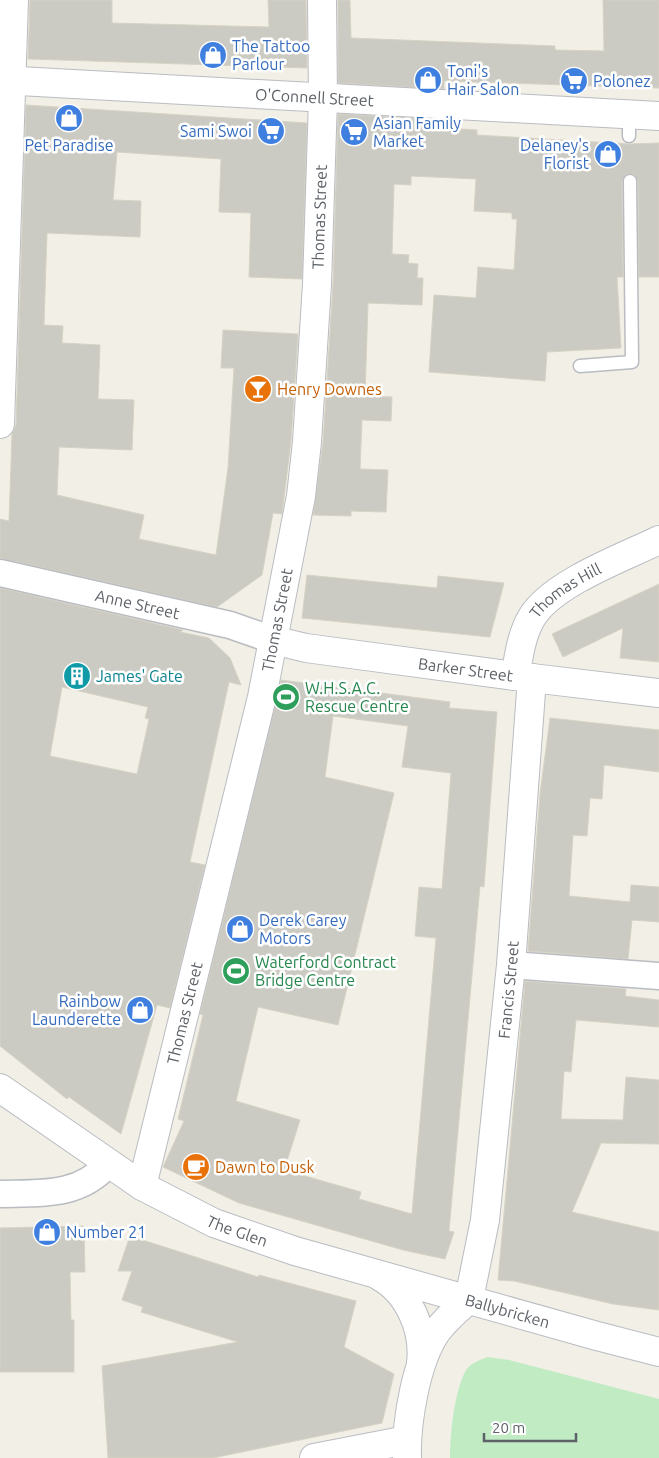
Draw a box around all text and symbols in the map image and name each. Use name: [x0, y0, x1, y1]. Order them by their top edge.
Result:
place label: The Tattoo Parlour: [232, 37, 310, 73]
shop icon: The Tattoo Parlour: [198, 40, 228, 70]
place label: Toni's Hair Salon: [447, 62, 519, 98]
shop icon: Toni's Hair Salon: [413, 65, 443, 95]
supermarket icon: Polonez: [559, 66, 589, 96]
place label: Polonez: [593, 72, 651, 90]
street label: O'Connell Street: [255, 85, 375, 109]
shop icon: Pet Paradise: [54, 103, 84, 133]
place label: Asian Family Market: [373, 114, 461, 150]
supermarket icon: Sami Swoi: [256, 116, 286, 146]
supermarket icon: Asian Family Market: [339, 117, 369, 147]
place label: Sami Swoi: [180, 122, 252, 140]
place label: Pet Paradise: [25, 136, 113, 154]
place label: Delaney's Florist: [520, 136, 590, 172]
shop icon: Delaney's Florist: [593, 139, 623, 169]
street label: Thomas Street: [308, 164, 330, 270]
bar icon: Henry Downes: [243, 374, 273, 404]
place label: Henry Downes: [277, 380, 382, 398]
street label: Thomas Hill: [526, 559, 604, 621]
street label: Thomas Street: [258, 566, 296, 673]
street label: Anne Street: [94, 586, 182, 623]
street label: Barker Street: [417, 654, 515, 685]
building icon: James' Gate: [62, 661, 92, 691]
place label: James' Gate: [96, 667, 183, 685]
place label: W.H.S.A.C. Rescue Centre: [305, 679, 409, 715]
sports icon: W.H.S.A.C. Rescue Centre: [271, 682, 301, 712]
place label: Derek Carey Motors: [259, 911, 347, 947]
shop icon: Derek Carey Motors: [225, 914, 255, 944]
street label: Francis Street: [495, 939, 522, 1040]
place label: Waterford Contract Bridge Centre: [255, 953, 397, 989]
sports icon: Waterford Contract Bridge Centre: [221, 956, 251, 986]
street label: Thomas Street: [163, 959, 206, 1066]
place label: Rainbow Launderette: [32, 992, 122, 1028]
shop icon: Rainbow Launderette: [125, 995, 155, 1025]
cafe icon: Dawn to Dusk: [181, 1152, 211, 1182]
place label: Dawn to Dusk: [215, 1158, 314, 1176]
street label: The Glen: [204, 1212, 270, 1250]
shop icon: Number 21: [32, 1217, 62, 1247]
place label: Number 21: [66, 1223, 146, 1241]
street label: Ballybricken: [463, 1290, 552, 1331]
scale bar: [484, 1410, 576, 1442]
text: 20 m: [492, 1419, 525, 1436]

